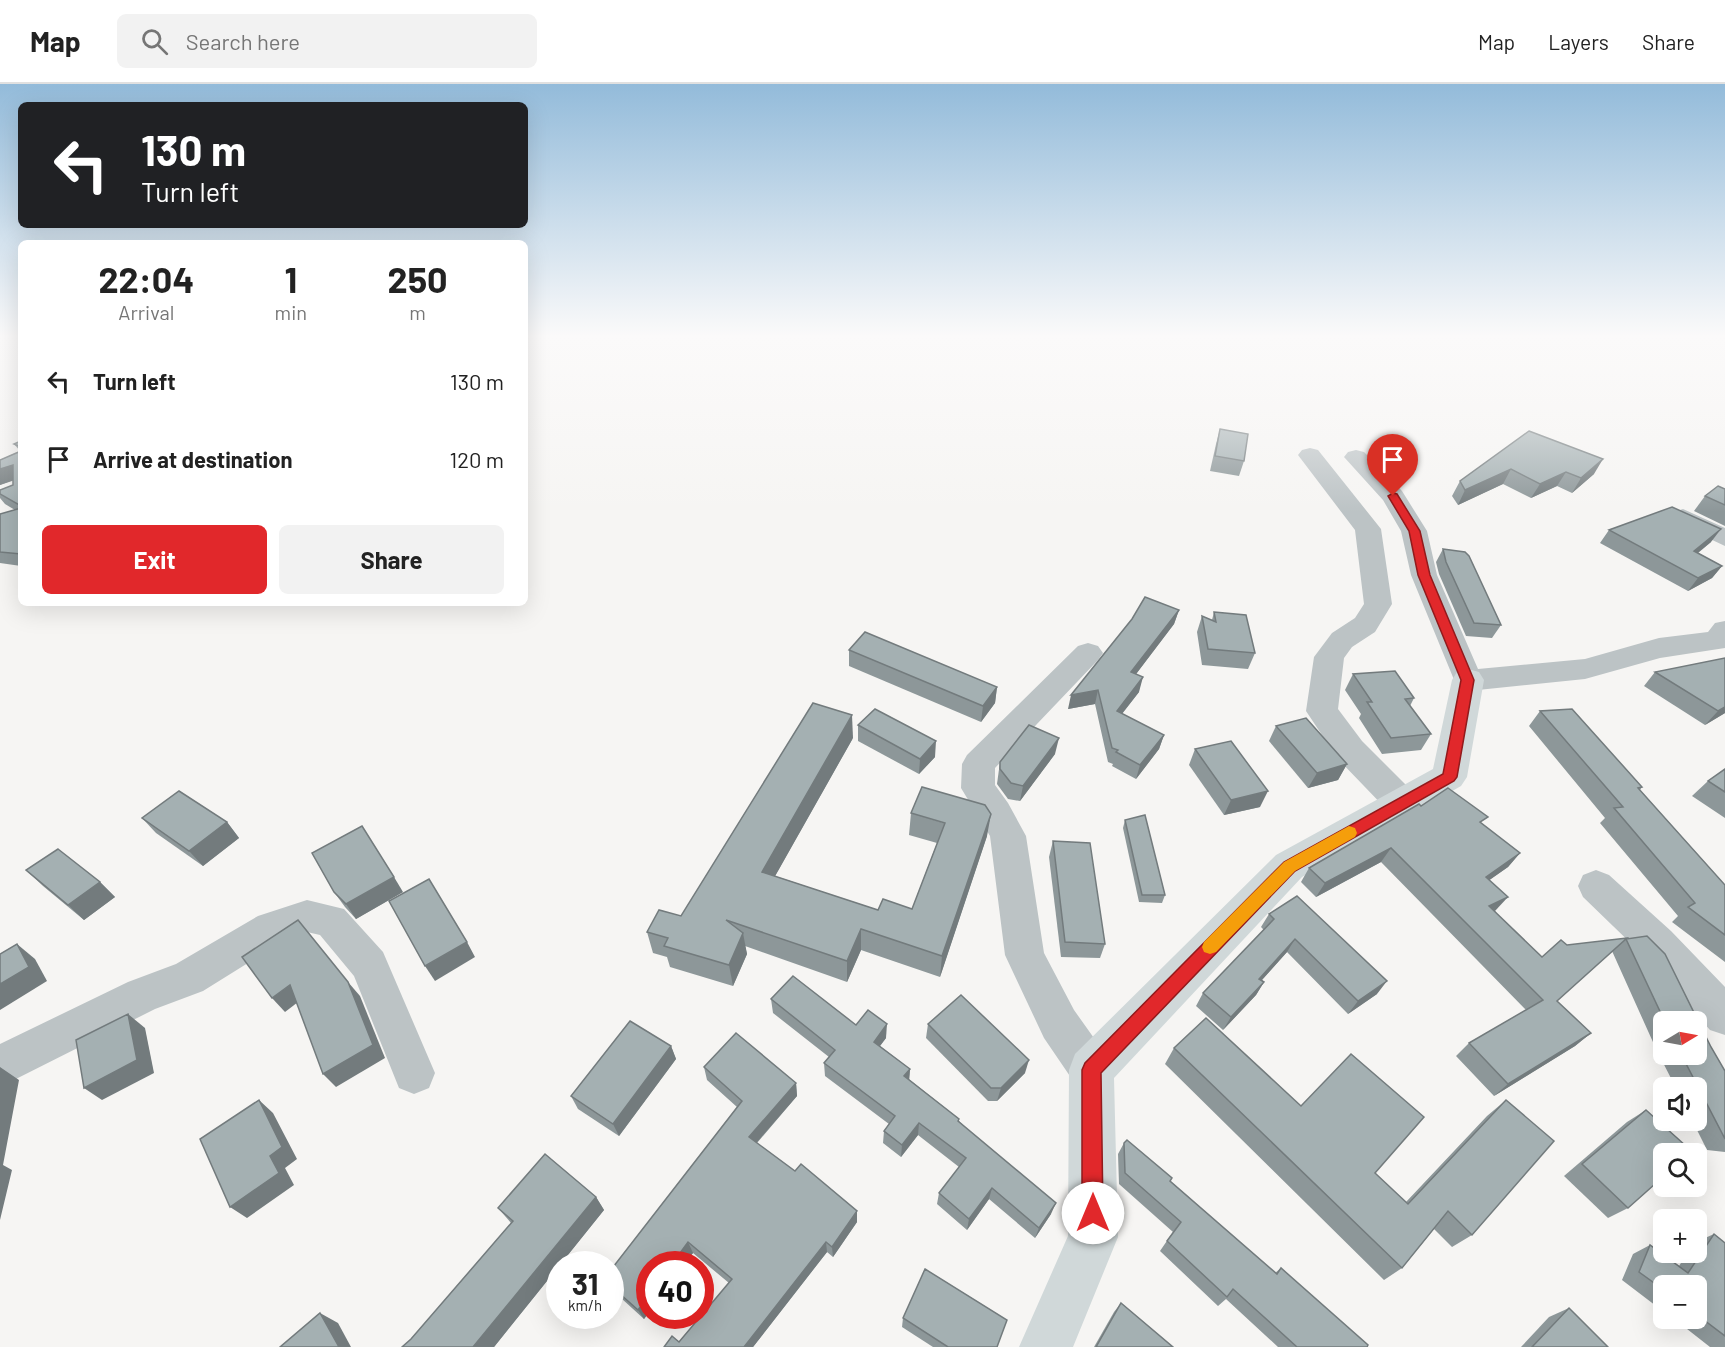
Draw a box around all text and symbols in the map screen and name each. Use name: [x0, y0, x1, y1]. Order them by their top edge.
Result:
search box: [117, 14, 537, 68]
text: Map: [30, 24, 81, 58]
icon: search: [138, 25, 171, 58]
text: Search here: [186, 28, 300, 54]
text: Map: [1478, 29, 1515, 54]
text: Layers: [1548, 29, 1609, 54]
text: Share: [1642, 29, 1695, 54]
text: 130 m: [141, 124, 246, 174]
icon: left: [42, 126, 120, 204]
text: Turn left: [141, 175, 239, 207]
text: 22:04: [98, 257, 194, 300]
text: 1: [284, 257, 297, 300]
text: 250: [387, 257, 448, 300]
text: Arrival: [118, 300, 174, 324]
text: min: [275, 300, 307, 324]
text: m: [409, 300, 426, 324]
icon: left: [42, 365, 75, 398]
text: Turn left: [93, 368, 176, 394]
text: 130 m: [450, 368, 504, 394]
pin: [1367, 434, 1418, 496]
icon: arrive: [42, 443, 75, 476]
icon: arrive: [1376, 443, 1409, 476]
text: Arrive at destination: [93, 446, 292, 472]
text: 120 m: [449, 446, 504, 472]
button: Exit: [42, 525, 267, 594]
button: Share: [279, 525, 504, 594]
north arrow: [1653, 1011, 1707, 1065]
map controls: [1653, 1011, 1707, 1329]
button: sound: [1653, 1077, 1707, 1131]
button: search: [1653, 1143, 1707, 1197]
position arrow: [1061, 1181, 1125, 1245]
button: +: [1653, 1209, 1707, 1263]
speed limit sign: 40: [636, 1251, 714, 1329]
text: 31: [572, 1265, 598, 1301]
button: −: [1653, 1275, 1707, 1329]
text: km/h: [568, 1296, 602, 1314]

